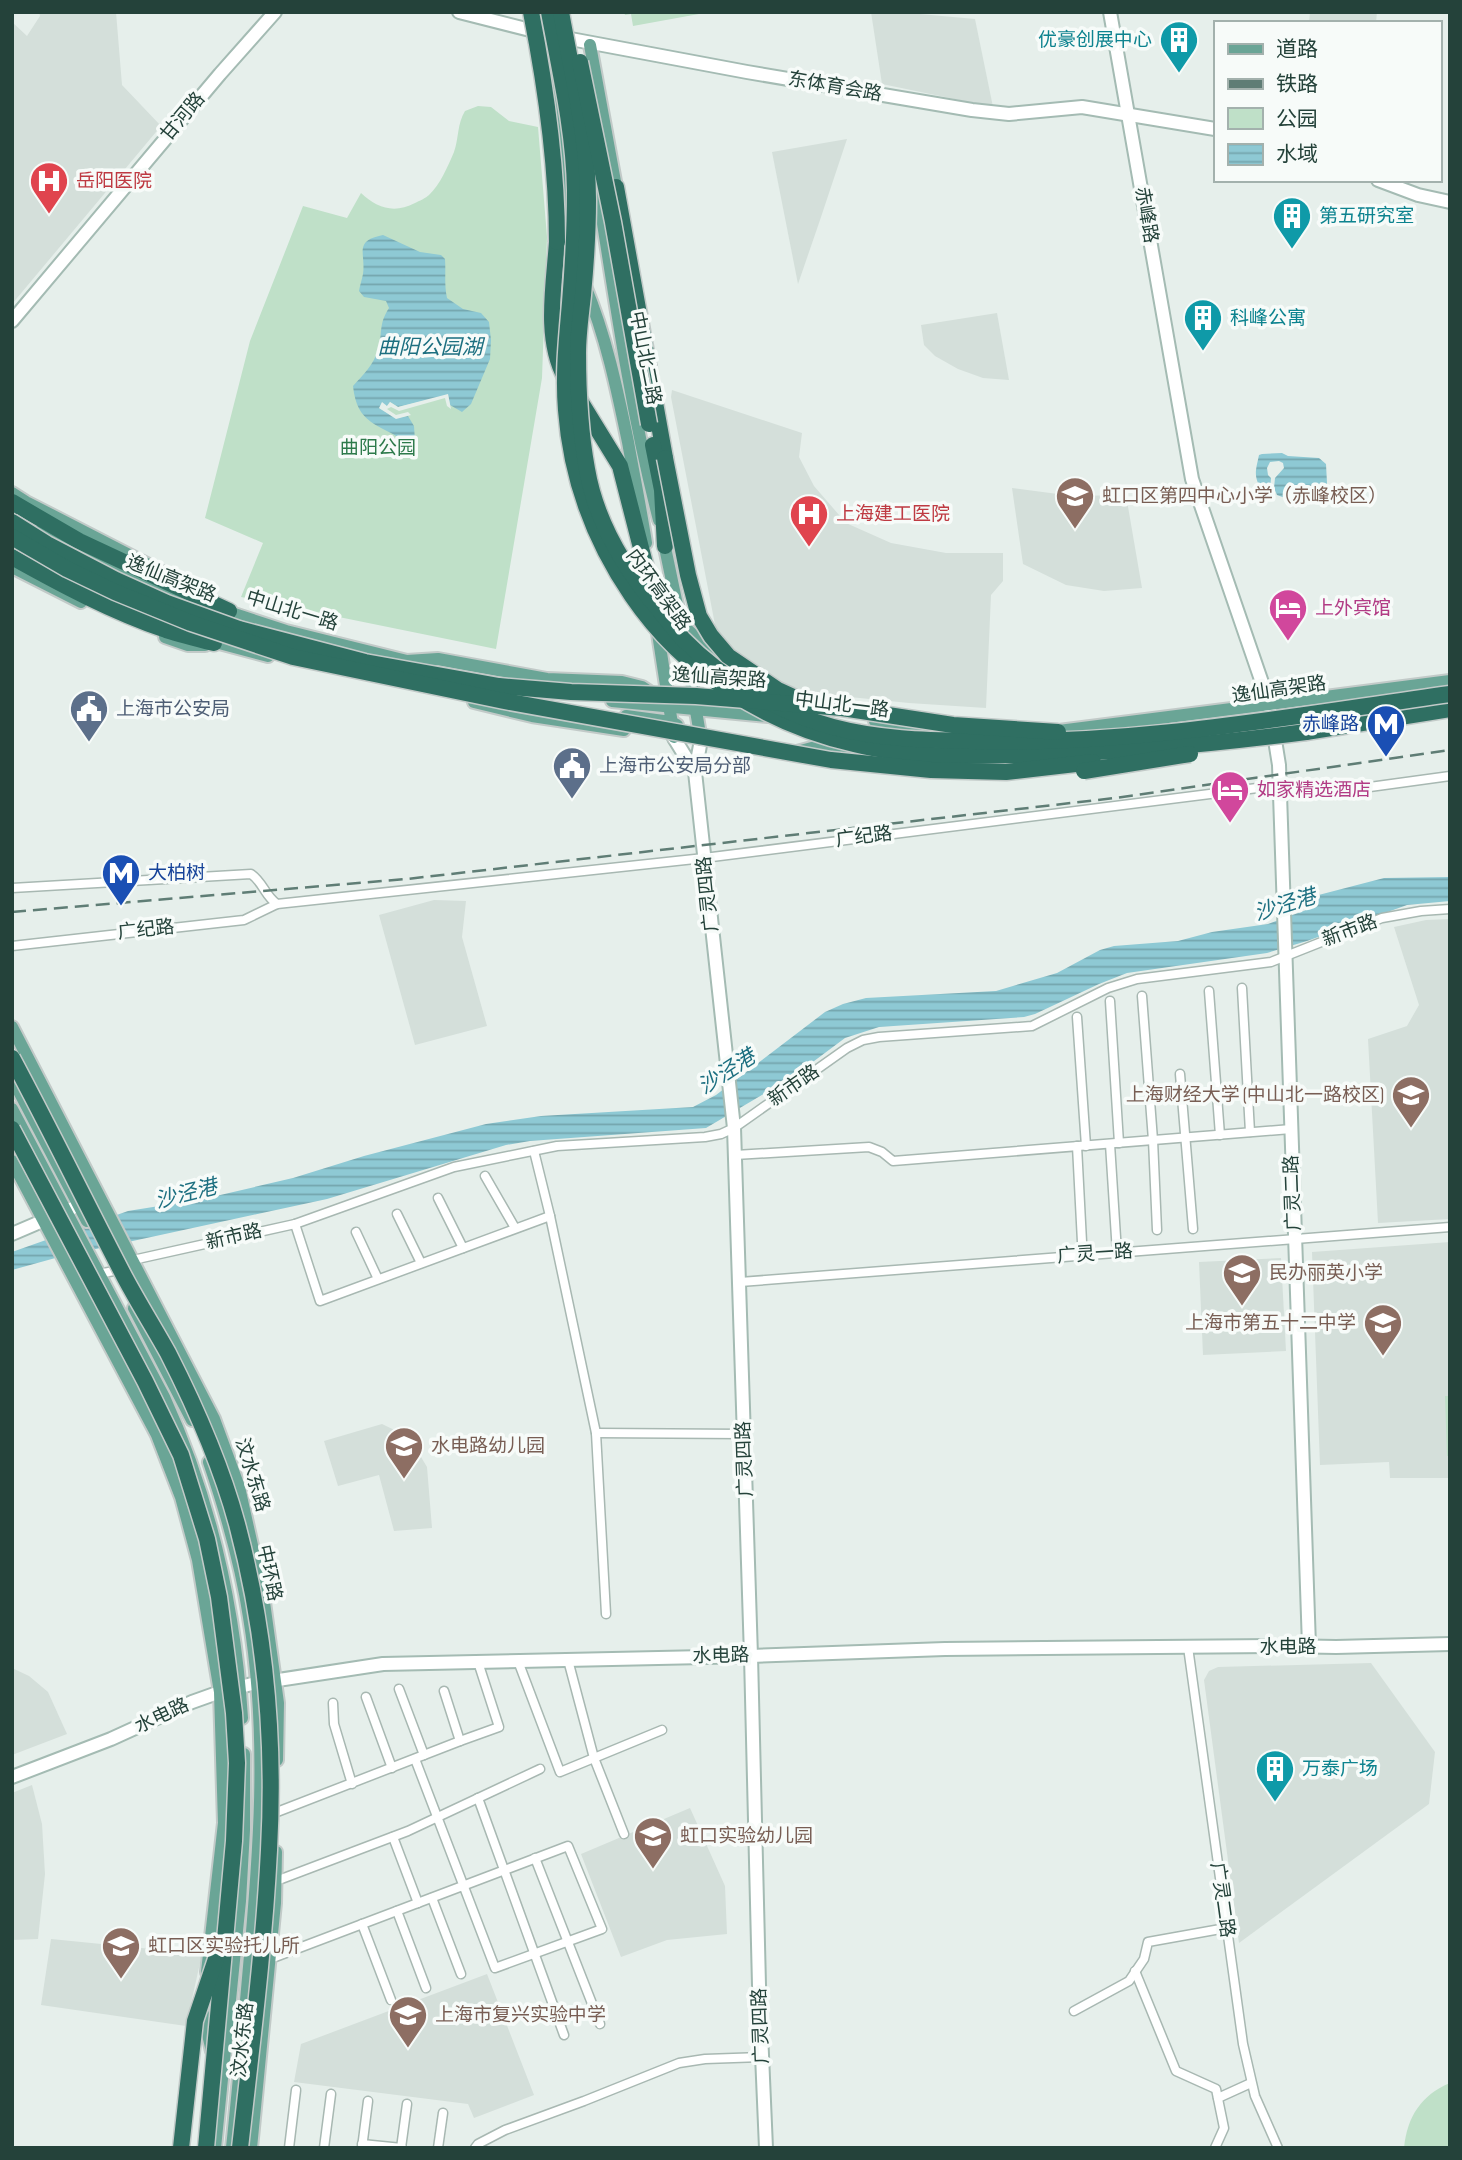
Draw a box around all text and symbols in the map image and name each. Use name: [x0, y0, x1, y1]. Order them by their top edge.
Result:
building icon: 优豪创展中心: [1158, 19, 1200, 74]
legend: [1214, 21, 1441, 182]
place label: 优豪创展中心: [1038, 29, 1152, 52]
text: 道路: [1276, 37, 1318, 62]
street label: 东体育会路: [786, 67, 884, 107]
text: 铁路: [1276, 72, 1318, 97]
street label: 甘河路: [156, 88, 210, 146]
text: 公园: [1276, 107, 1318, 132]
text: 水域: [1276, 142, 1318, 167]
hospital icon: 岳阳医院: [28, 160, 70, 215]
place label: 岳阳医院: [76, 170, 152, 193]
street label: 赤峰路: [1130, 185, 1162, 245]
building icon: 第五研究室: [1271, 195, 1313, 250]
place label: 第五研究室: [1319, 205, 1414, 228]
building icon: 科峰公寓: [1182, 297, 1224, 352]
place label: 科峰公寓: [1230, 307, 1306, 330]
street label: 中山北二路: [625, 309, 665, 407]
water label: 曲阳公园湖: [378, 335, 485, 360]
park label: 曲阳公园: [340, 437, 416, 460]
school or university icon: 虹口区第四中心小学（赤峰校区）: [1054, 475, 1096, 530]
place label: 虹口区第四中心小学（赤峰校区）: [1102, 485, 1387, 508]
hospital icon: 上海建工医院: [788, 493, 830, 548]
place label: 上海建工医院: [836, 503, 950, 526]
street label: 内环高架路: [621, 545, 695, 635]
street label: 逸仙高架路: [123, 551, 219, 607]
street label: 中山北一路: [243, 586, 341, 636]
hotel icon: 上外宾馆: [1267, 587, 1309, 642]
place label: 上外宾馆: [1315, 597, 1391, 620]
street label: 逸仙高架路: [671, 663, 767, 693]
street label: 逸仙高架路: [1230, 672, 1328, 708]
public building icon: 上海市公安局: [68, 688, 110, 743]
street label: 中山北一路: [793, 688, 891, 722]
place label: 上海市公安局: [116, 698, 230, 721]
metro station icon: 赤峰路: [1365, 703, 1407, 758]
place label: 赤峰路: [1302, 713, 1359, 736]
public building icon: 上海市公安局分部: [551, 745, 593, 800]
place label: 上海市公安局分部: [599, 755, 751, 778]
hotel icon: 如家精选酒店: [1209, 769, 1251, 824]
place label: 如家精选酒店: [1257, 779, 1371, 802]
street label: 广纪路: [834, 822, 894, 852]
metro station icon: 大柏树: [100, 852, 142, 907]
street label: 广灵四路: [693, 855, 723, 933]
place label: 大柏树: [148, 862, 205, 885]
water label: 沙泾港: [1251, 883, 1322, 926]
street label: 新市路: [1319, 910, 1381, 952]
street label: 广纪路: [116, 916, 176, 944]
water label: 沙泾港: [694, 1043, 763, 1100]
street label: 新市路: [764, 1060, 824, 1112]
school or university icon: 上海财经大学 (中山北一路校区): [1390, 1074, 1432, 1129]
place label: 上海财经大学 (中山北一路校区): [1126, 1084, 1384, 1107]
street label: 广灵二路: [1280, 1155, 1306, 1231]
water label: 沙泾港: [152, 1174, 222, 1214]
street label: 新市路: [204, 1219, 264, 1255]
street label: 广灵一路: [1056, 1240, 1134, 1268]
school or university icon: 民办丽英小学: [1221, 1252, 1263, 1307]
place label: 民办丽英小学: [1269, 1262, 1383, 1285]
school or university icon: 上海市第五十二中学: [1362, 1302, 1404, 1357]
place label: 上海市第五十二中学: [1185, 1312, 1356, 1335]
street label: 广灵四路: [732, 1421, 758, 1497]
school or university icon: 水电路幼儿园: [383, 1425, 425, 1480]
street label: 汶水东路: [230, 1435, 274, 1515]
place label: 水电路幼儿园: [431, 1435, 545, 1458]
street label: 中环路: [252, 1543, 286, 1603]
street label: 水电路: [1259, 1636, 1317, 1659]
street label: 水电路: [692, 1644, 750, 1668]
street label: 水电路: [131, 1694, 193, 1738]
building icon: 万泰广场: [1254, 1748, 1296, 1803]
place label: 万泰广场: [1302, 1758, 1378, 1781]
school or university icon: 虹口实验幼儿园: [632, 1815, 674, 1870]
place label: 虹口实验幼儿园: [680, 1825, 813, 1848]
street label: 广灵二路: [1205, 1861, 1239, 1939]
school or university icon: 虹口区实验托儿所: [100, 1925, 142, 1980]
place label: 虹口区实验托儿所: [148, 1935, 300, 1958]
street label: 广灵四路: [748, 1988, 774, 2064]
school or university icon: 上海市复兴实验中学: [387, 1994, 429, 2049]
street label: 汶水东路: [228, 2001, 258, 2079]
place label: 上海市复兴实验中学: [435, 2004, 606, 2027]

